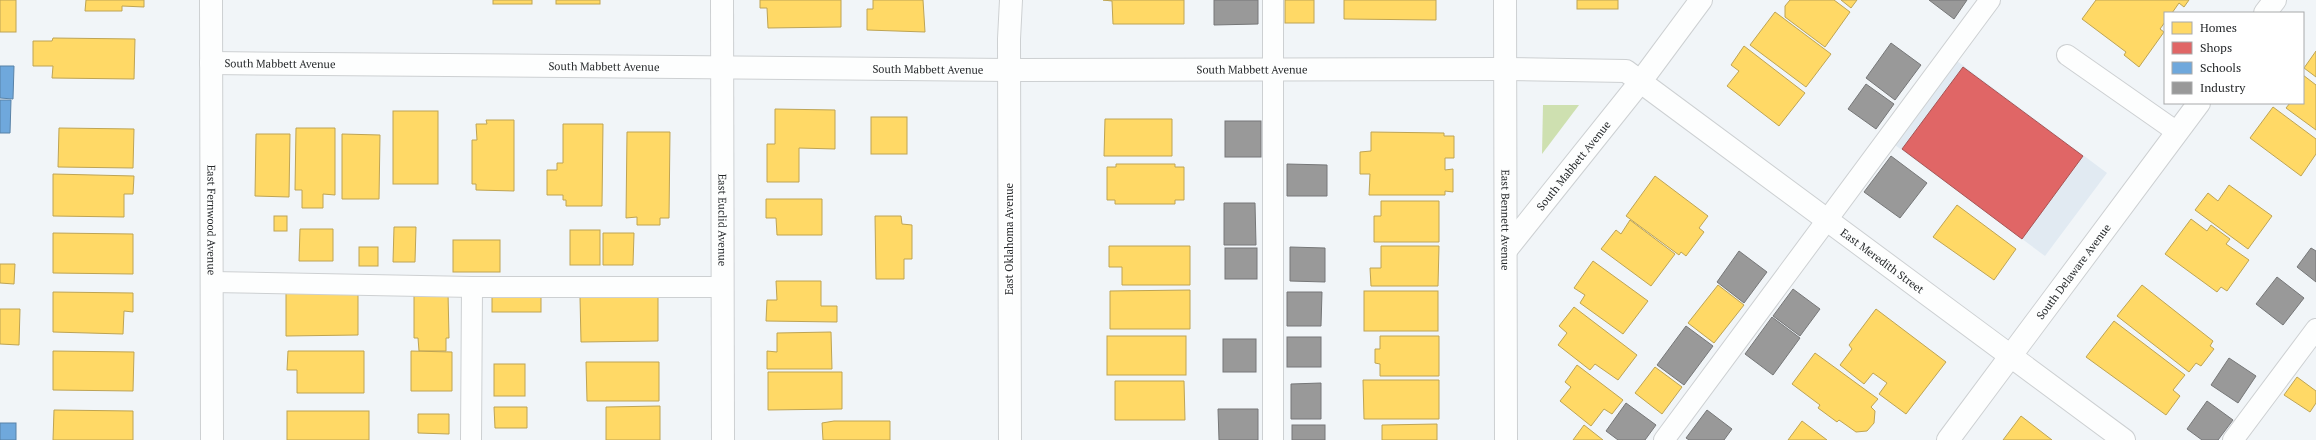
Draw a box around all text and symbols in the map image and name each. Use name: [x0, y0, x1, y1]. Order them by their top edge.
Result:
legend: [2164, 12, 2304, 104]
text: Homes: [2200, 20, 2237, 35]
text: Shops: [2200, 40, 2232, 55]
street label: South Mabbett Avenue: [224, 56, 336, 71]
street label: South Mabbett Avenue: [548, 59, 660, 74]
text: Schools: [2200, 60, 2241, 75]
street label: South Mabbett Avenue: [872, 62, 984, 77]
street label: South Mabbett Avenue: [1196, 62, 1308, 77]
text: Industry: [2200, 80, 2246, 95]
street label: South Mabbett Avenue: [1533, 118, 1614, 213]
street label: East Fernwood Avenue: [204, 165, 219, 276]
street label: East Bennett Avenue: [1498, 169, 1513, 271]
street label: East Euclid Avenue: [715, 174, 730, 267]
street label: East Oklahoma Avenue: [1002, 182, 1016, 295]
street label: South Delaware Avenue: [2033, 221, 2114, 322]
street label: East Meredith Street: [1838, 225, 1927, 296]

